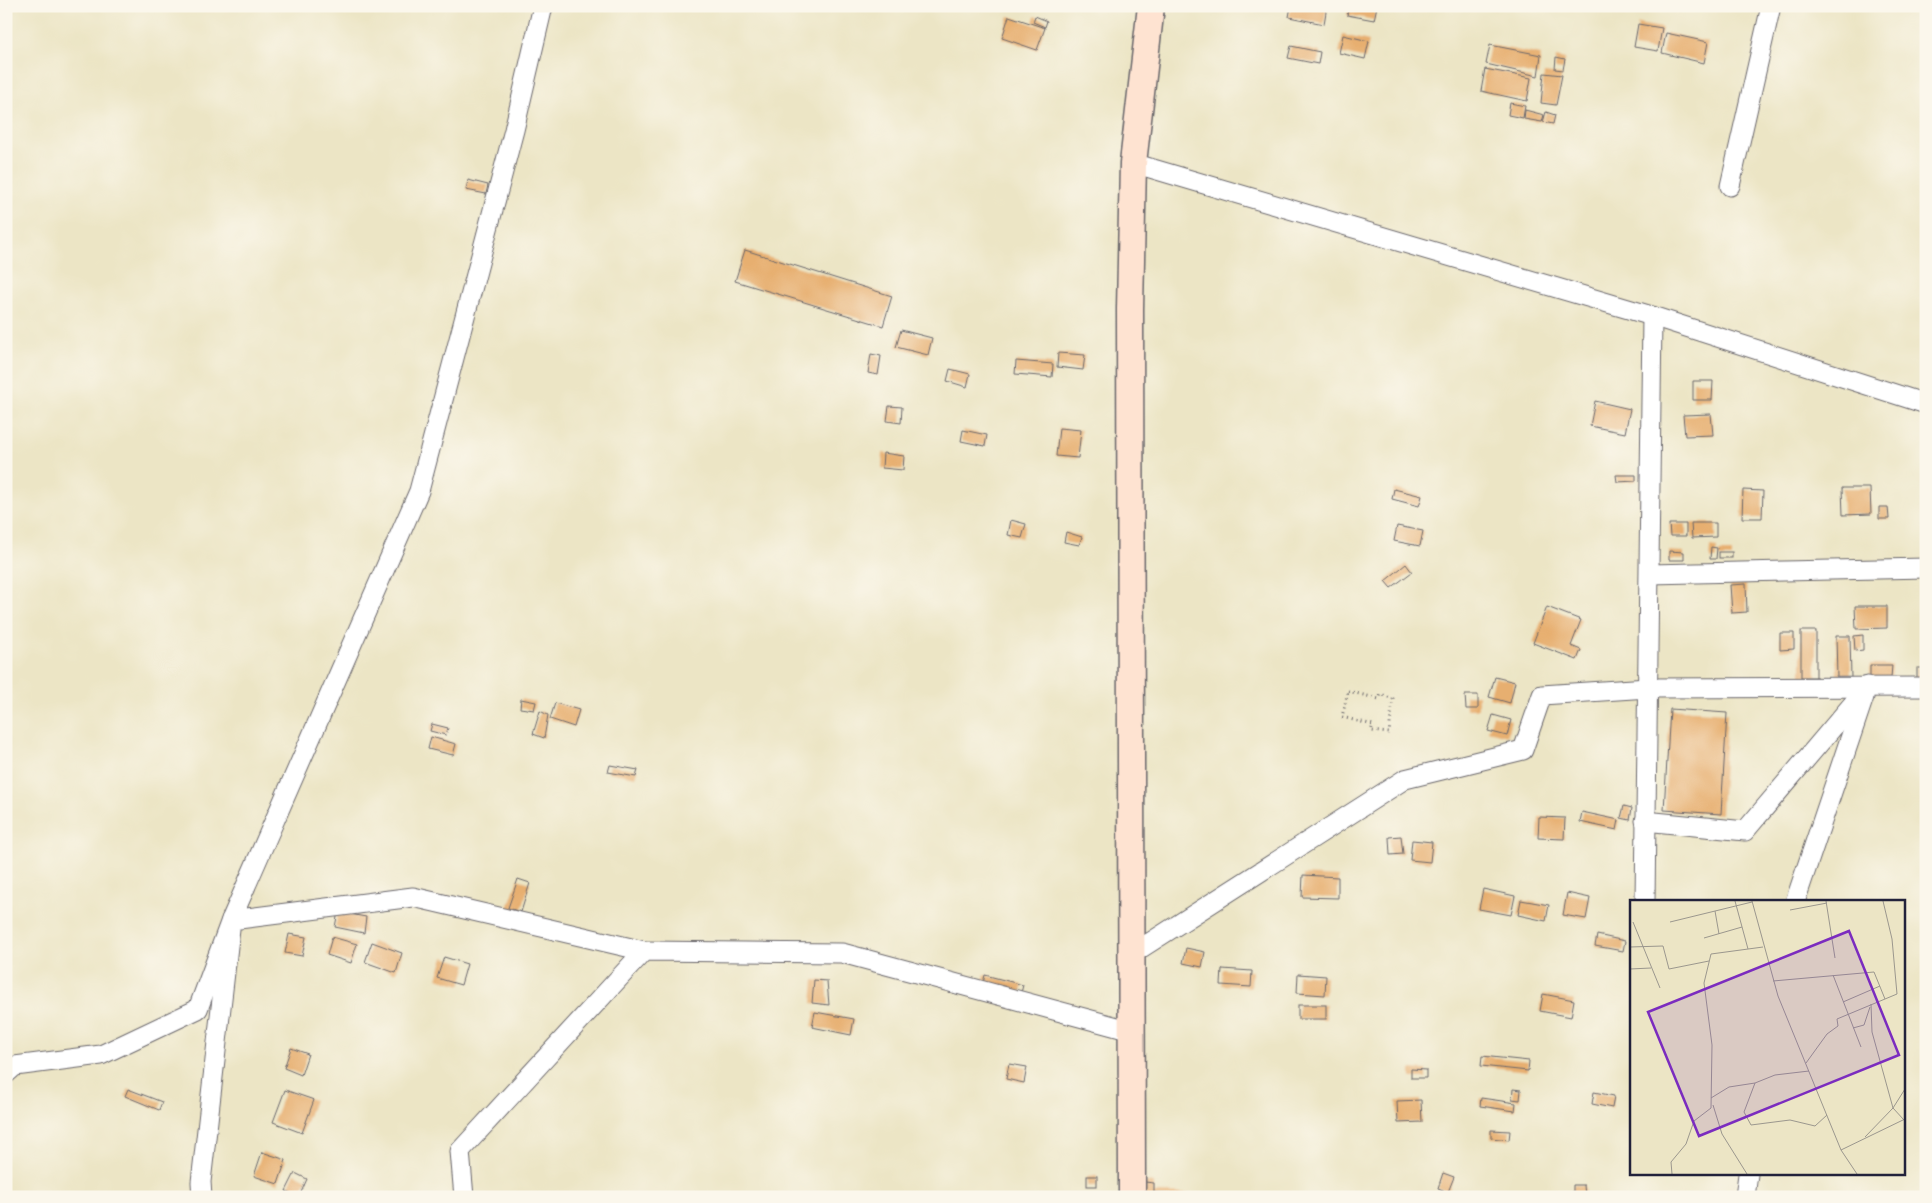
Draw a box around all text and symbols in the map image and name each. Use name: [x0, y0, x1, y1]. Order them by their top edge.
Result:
inset map: [1630, 900, 1904, 1176]

